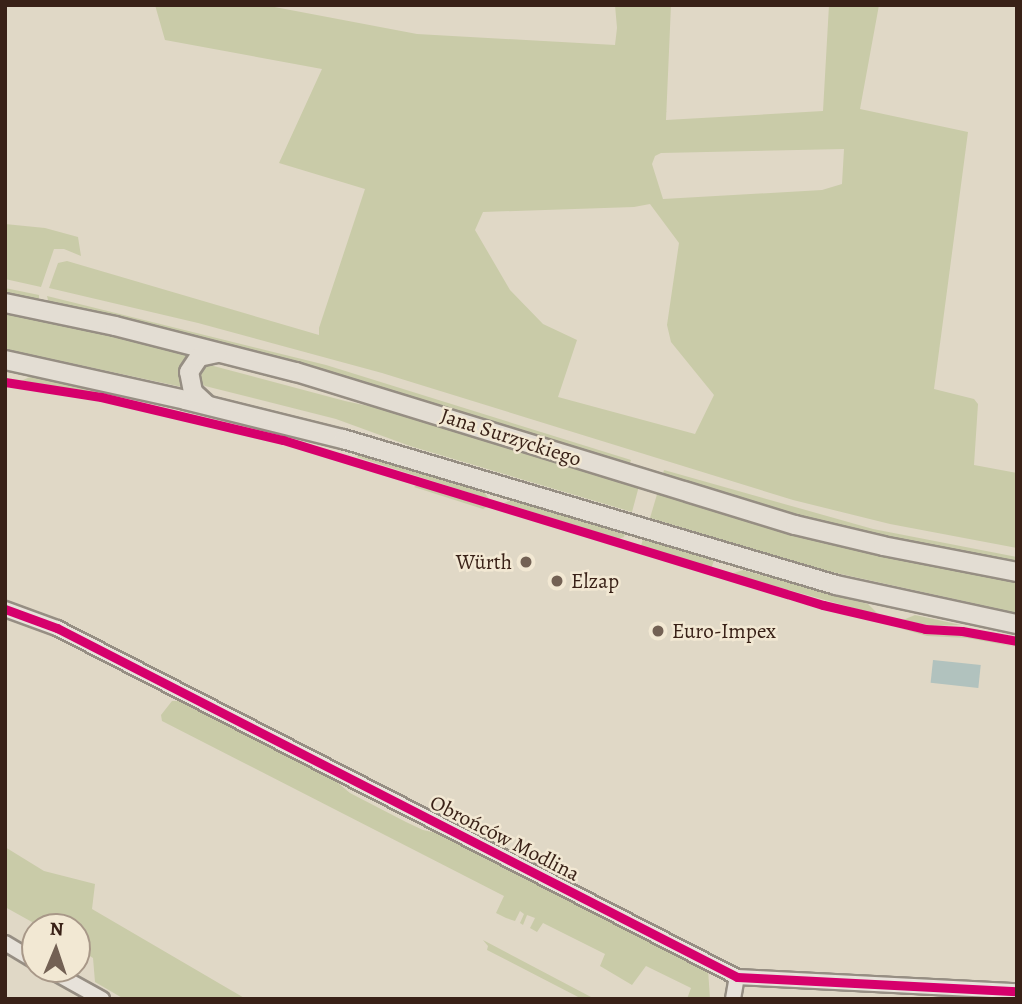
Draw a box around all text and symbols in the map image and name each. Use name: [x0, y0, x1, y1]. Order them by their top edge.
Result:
street label: Jana Surzyckiego: [438, 402, 584, 472]
place label: Würth: [456, 549, 512, 575]
marker: Würth: [518, 554, 534, 570]
place label: Elzap: [571, 568, 619, 594]
marker: Elzap: [549, 573, 565, 589]
place label: Euro-Impex: [672, 618, 776, 644]
marker: Euro-Impex: [650, 623, 666, 639]
street label: Obrońców Modlina: [426, 789, 584, 887]
north arrow: [21, 913, 91, 983]
text: N: [49, 916, 64, 942]

